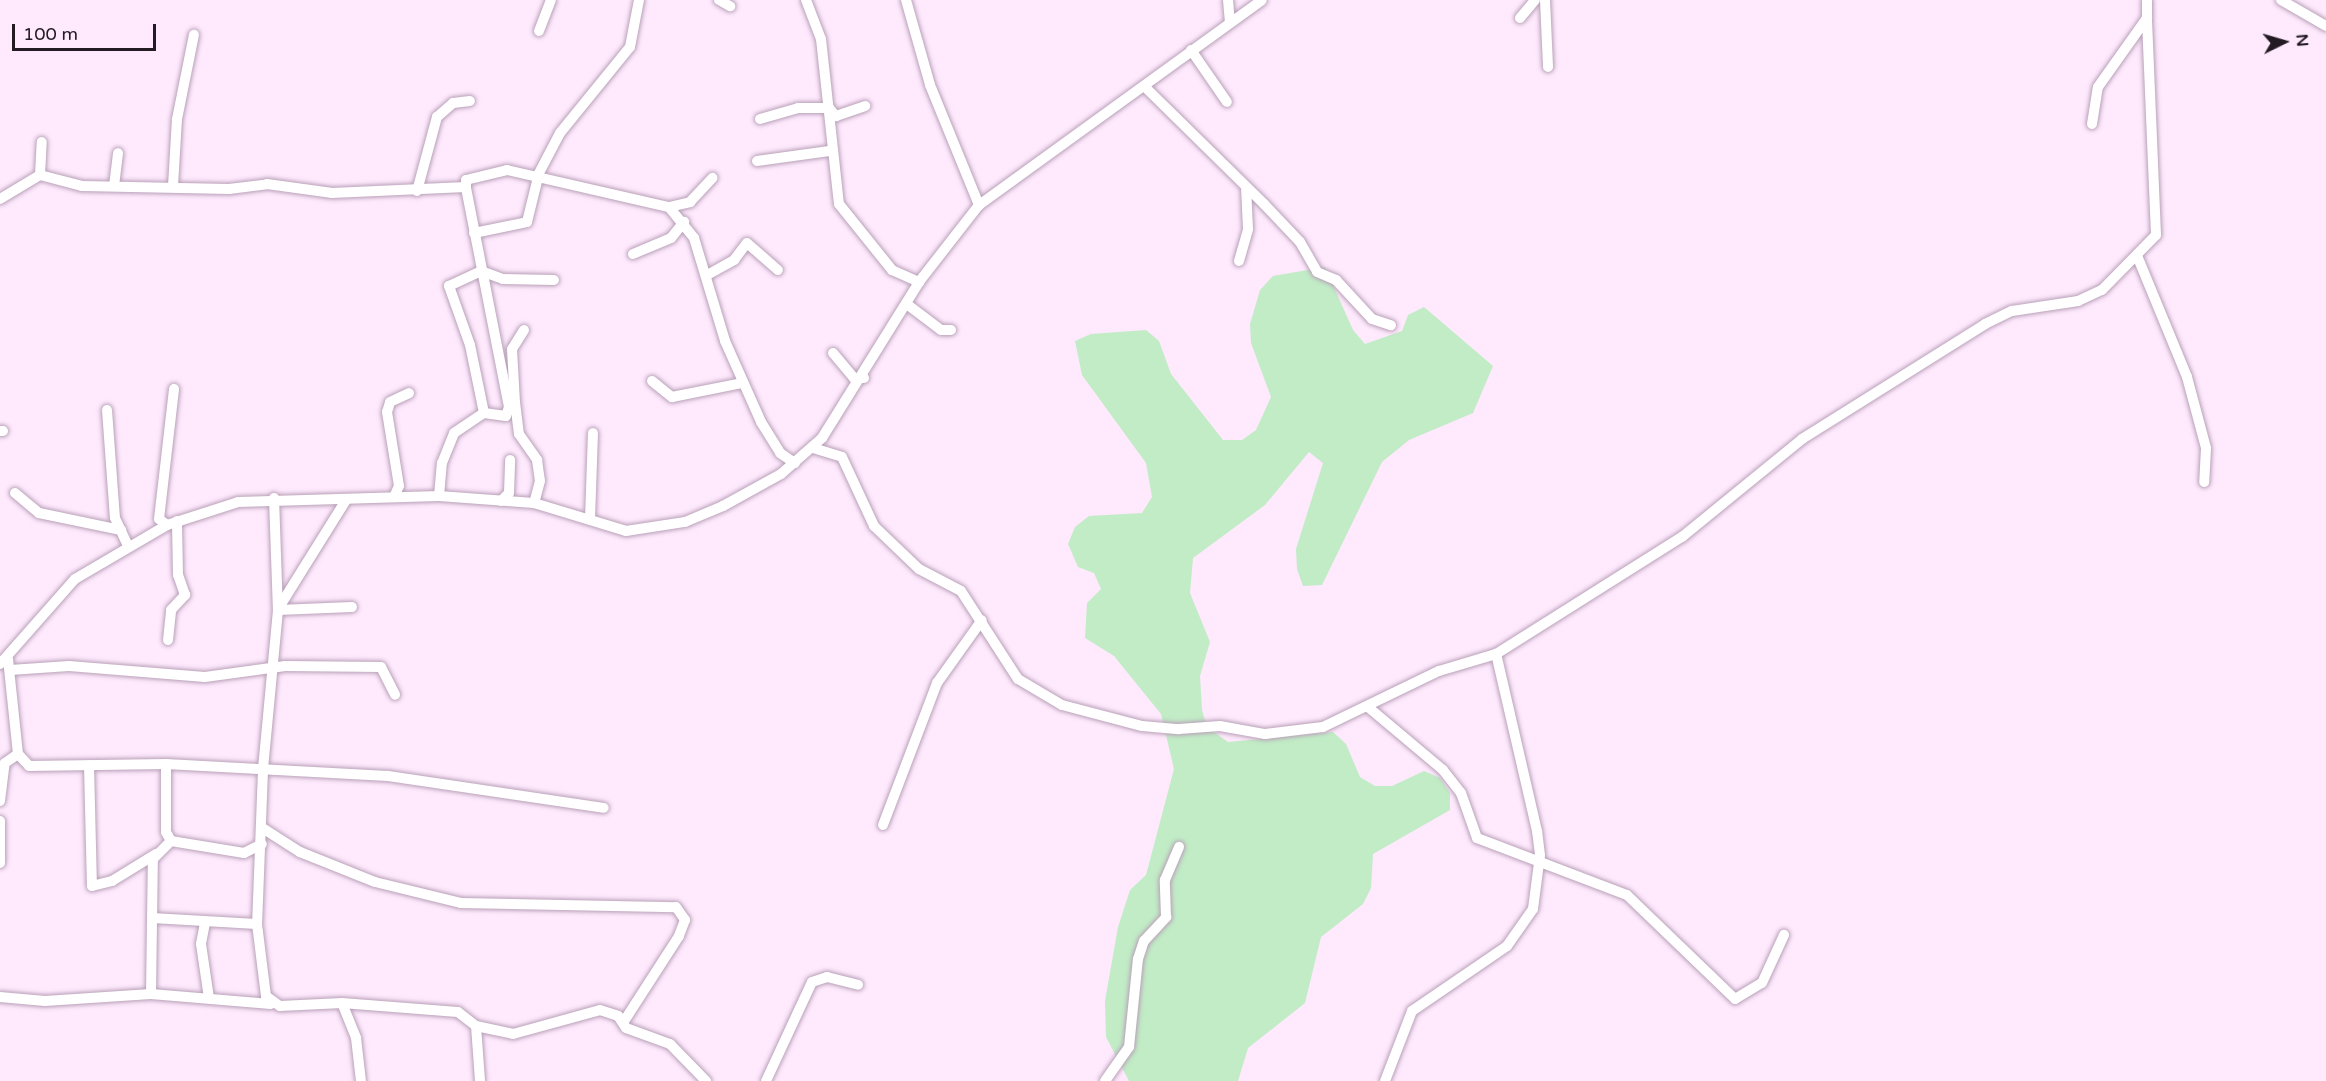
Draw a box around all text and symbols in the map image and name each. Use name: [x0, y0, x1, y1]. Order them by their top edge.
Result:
scale bar: [15, 12, 159, 50]
north arrow: [2254, 12, 2314, 72]
text: 100 m: [23, 23, 78, 45]
text: N: [2291, 33, 2312, 48]

